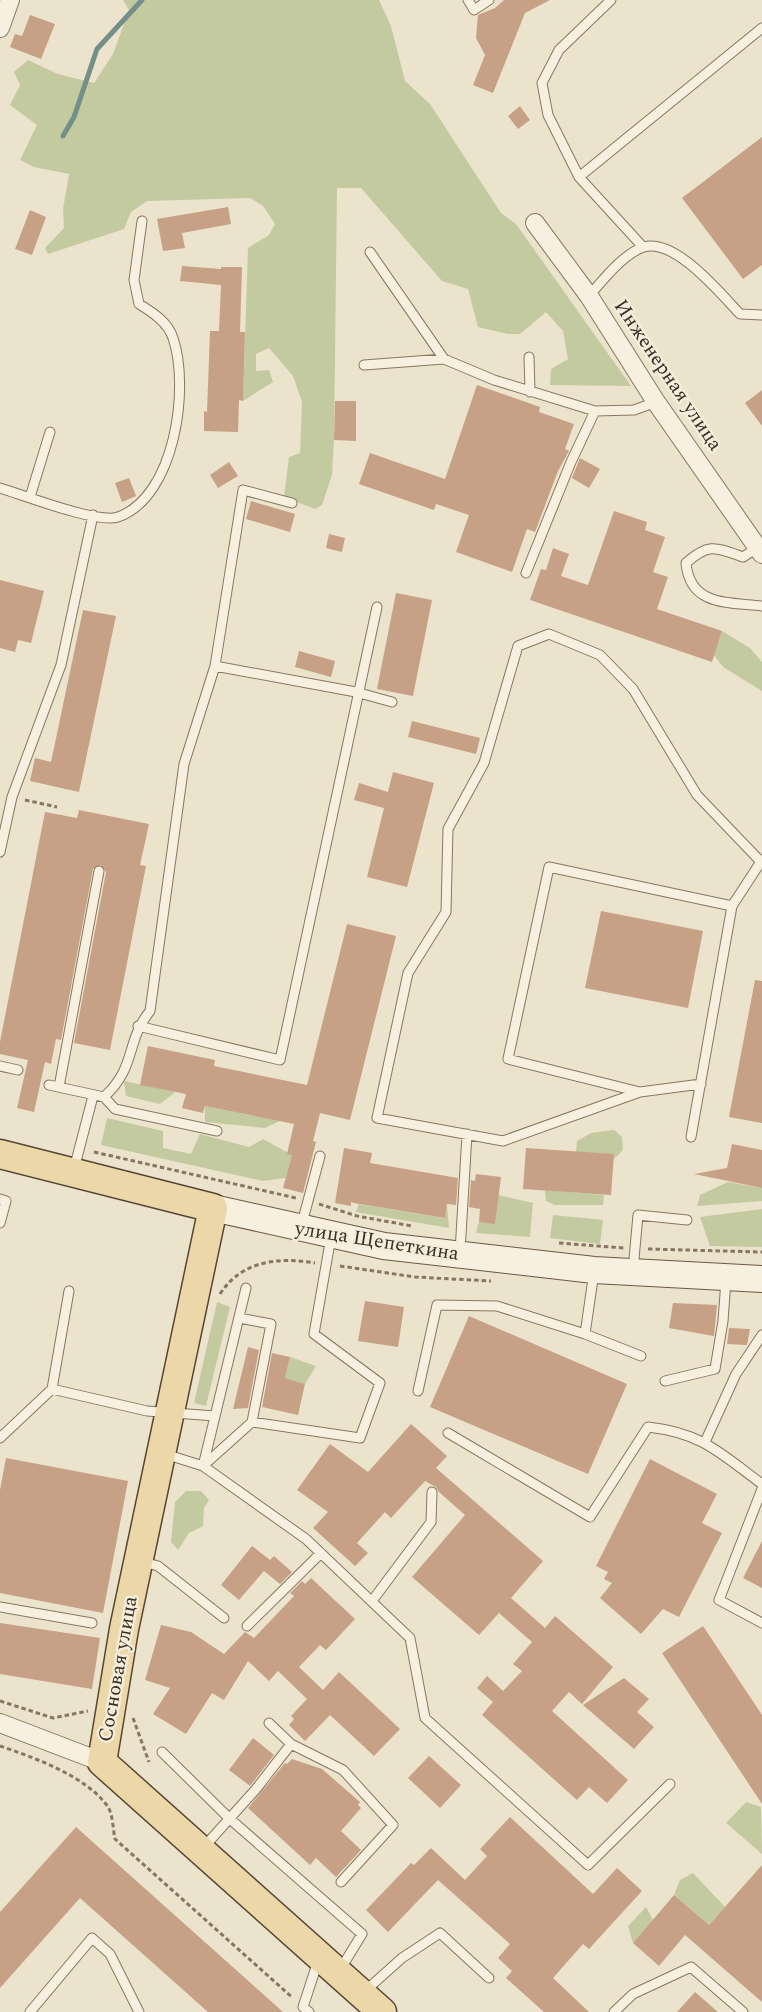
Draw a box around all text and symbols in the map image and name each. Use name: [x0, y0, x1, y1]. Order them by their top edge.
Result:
street label: Инженерная улица: [606, 293, 730, 457]
street label: улица Щепеткина: [292, 1213, 461, 1269]
street label: Сосновая улица: [90, 1594, 146, 1744]

